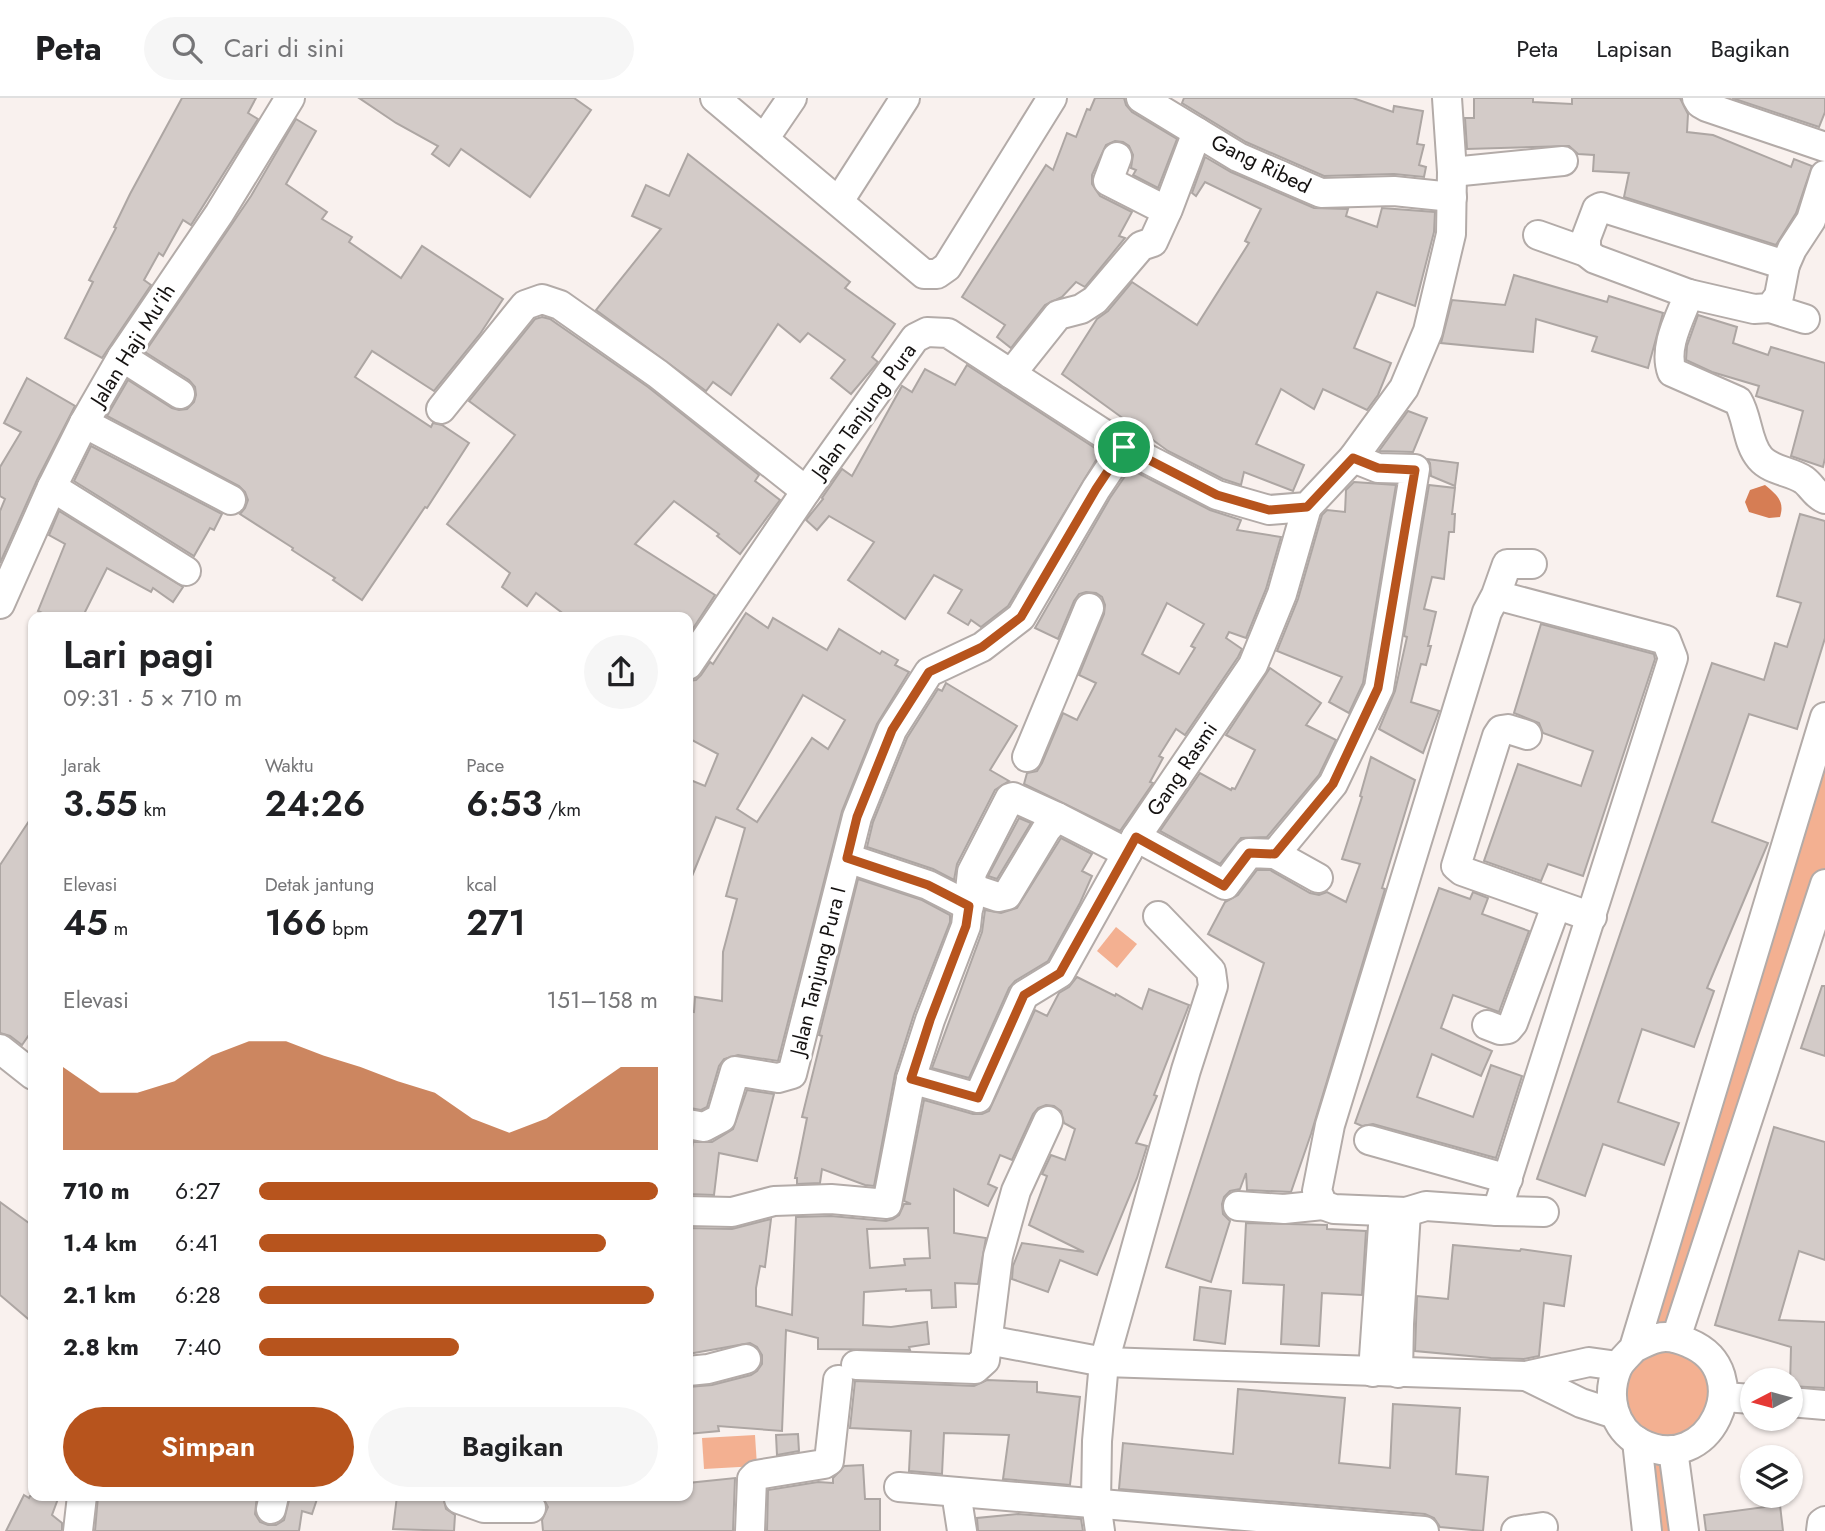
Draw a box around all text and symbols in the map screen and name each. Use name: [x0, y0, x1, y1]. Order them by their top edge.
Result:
search box: [144, 17, 634, 80]
text: Peta: [35, 25, 102, 72]
icon: search: [168, 29, 206, 67]
text: Cari di sini: [224, 29, 345, 67]
text: Peta: [1516, 31, 1558, 66]
text: Lapisan: [1596, 31, 1672, 66]
text: Bagikan: [1710, 31, 1790, 66]
street label: Gang Ribed: [1206, 127, 1316, 201]
street label: Jalan Haji Mu'ih: [82, 278, 183, 415]
street label: Jalan Tanjung Pura: [803, 337, 924, 487]
pin: [1094, 417, 1154, 477]
icon: arrive: [1105, 428, 1143, 466]
text: Lari pagi: [63, 627, 214, 682]
button: share: [584, 635, 658, 709]
text: 09:31 · 5 × 710 m: [63, 681, 242, 715]
street label: Gang Rasmi: [1139, 716, 1225, 822]
text: Jarak: [63, 752, 101, 779]
text: Waktu: [265, 752, 314, 779]
text: Pace: [466, 752, 504, 779]
text: 3.55: [63, 779, 138, 829]
text: 24:26: [265, 779, 365, 829]
text: 6:53: [466, 779, 542, 829]
text: km: [138, 796, 167, 823]
text: /km: [542, 796, 581, 823]
text: Elevasi: [63, 871, 117, 898]
text: Detak jantung: [265, 871, 374, 898]
text: kcal: [466, 871, 497, 898]
street label: Jalan Tanjung Pura I: [782, 884, 853, 1061]
text: 45: [63, 898, 108, 948]
text: 166: [265, 898, 327, 948]
text: 271: [466, 898, 526, 948]
text: m: [108, 915, 128, 942]
text: bpm: [327, 915, 369, 942]
text: Elevasi: [63, 983, 129, 1017]
text: 151–158 m: [547, 983, 658, 1017]
text: 710 m: [63, 1174, 130, 1208]
text: 6:27: [175, 1174, 220, 1208]
text: 1.4 km: [63, 1226, 137, 1260]
text: 6:41: [175, 1226, 219, 1260]
text: 2.1 km: [63, 1278, 136, 1312]
text: 6:28: [175, 1278, 221, 1312]
text: 2.8 km: [63, 1330, 139, 1364]
text: 7:40: [175, 1330, 221, 1364]
north arrow: [1740, 1368, 1802, 1432]
map controls: [1740, 1368, 1803, 1508]
button: Simpan: [63, 1407, 354, 1487]
button: Bagikan: [368, 1407, 658, 1487]
button: layers: [1740, 1445, 1803, 1508]

